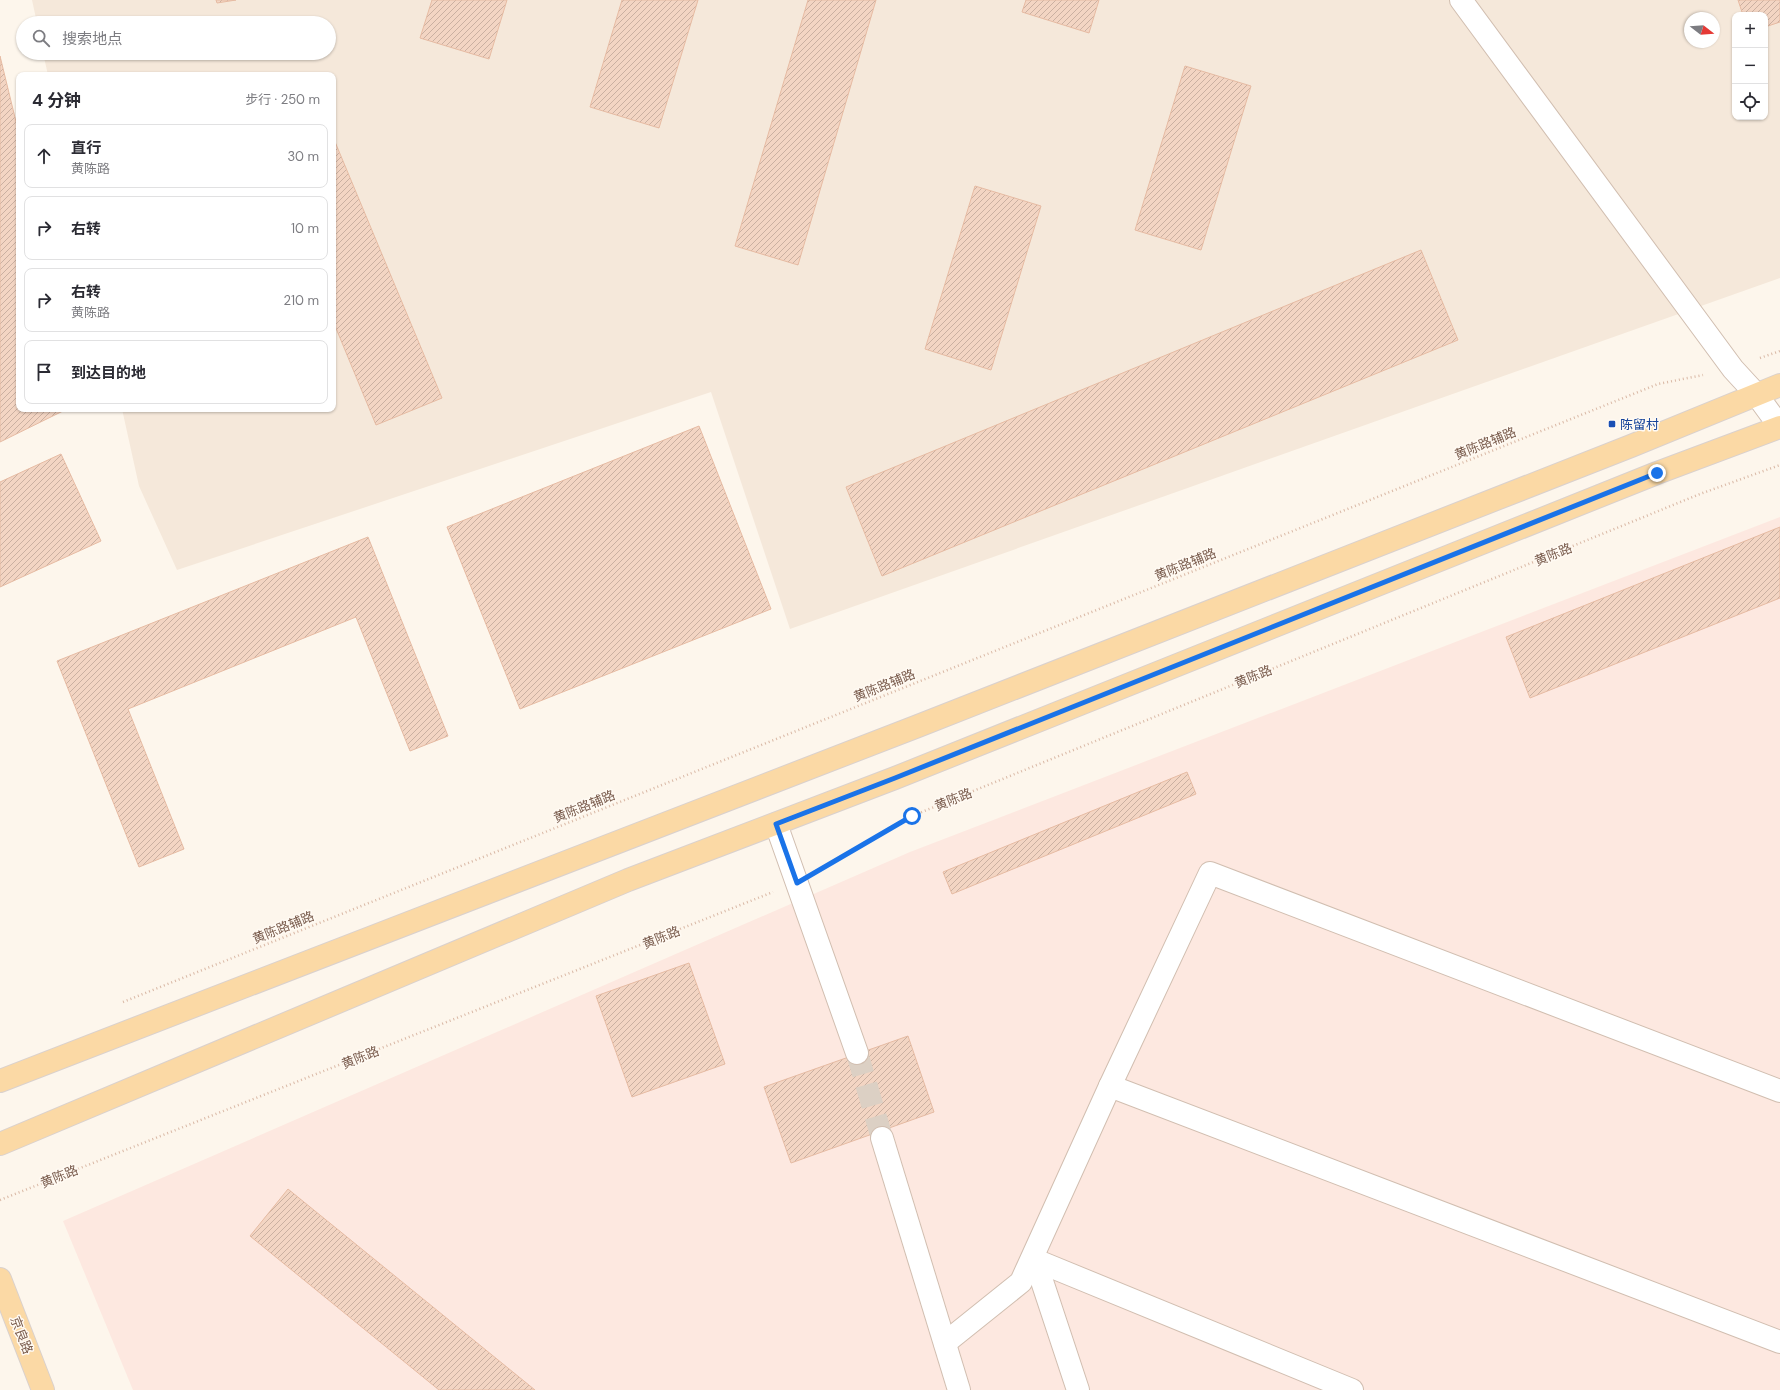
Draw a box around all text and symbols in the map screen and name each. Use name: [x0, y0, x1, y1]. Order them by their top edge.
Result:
north arrow: [1684, 12, 1720, 48]
map controls: [1732, 12, 1768, 120]
button: +: [1732, 12, 1768, 48]
search box: [16, 16, 336, 60]
icon: search: [30, 27, 52, 49]
text: 搜索地点: [62, 29, 122, 49]
button: −: [1732, 48, 1768, 84]
button: locate: [1732, 84, 1768, 120]
text: 4 分钟: [32, 89, 81, 111]
text: 步行 · 250 m: [245, 91, 320, 108]
text: 直行: [71, 138, 101, 158]
icon: ahead: [33, 145, 55, 167]
text: 30 m: [287, 148, 319, 165]
text: 黄陈路: [71, 160, 110, 177]
icon: right: [33, 217, 55, 239]
text: 右转: [71, 219, 101, 239]
text: 10 m: [291, 220, 319, 237]
text: 右转: [71, 282, 101, 302]
icon: right: [33, 289, 55, 311]
text: 210 m: [284, 292, 319, 309]
text: 黄陈路: [71, 304, 110, 321]
icon: arrive: [33, 361, 55, 383]
text: 到达目的地: [71, 363, 146, 383]
place label: 陈留村: [1620, 416, 1659, 433]
marker: 陈留村: [1607, 419, 1617, 429]
street label: 黄陈路辅路: [1452, 423, 1519, 464]
route end: [1648, 464, 1666, 482]
street label: 黄陈路: [1532, 539, 1574, 570]
street label: 黄陈路辅路: [1152, 544, 1219, 585]
street label: 黄陈路: [1232, 661, 1274, 692]
street label: 黄陈路辅路: [851, 665, 918, 706]
street label: 黄陈路: [932, 784, 974, 815]
street label: 黄陈路辅路: [551, 786, 618, 827]
route start: [903, 807, 921, 825]
street label: 黄陈路辅路: [250, 907, 317, 948]
street label: 黄陈路: [640, 922, 682, 953]
street label: 黄陈路: [339, 1042, 381, 1073]
street label: 黄陈路: [38, 1161, 80, 1192]
street label: 京良路: [7, 1314, 36, 1356]

